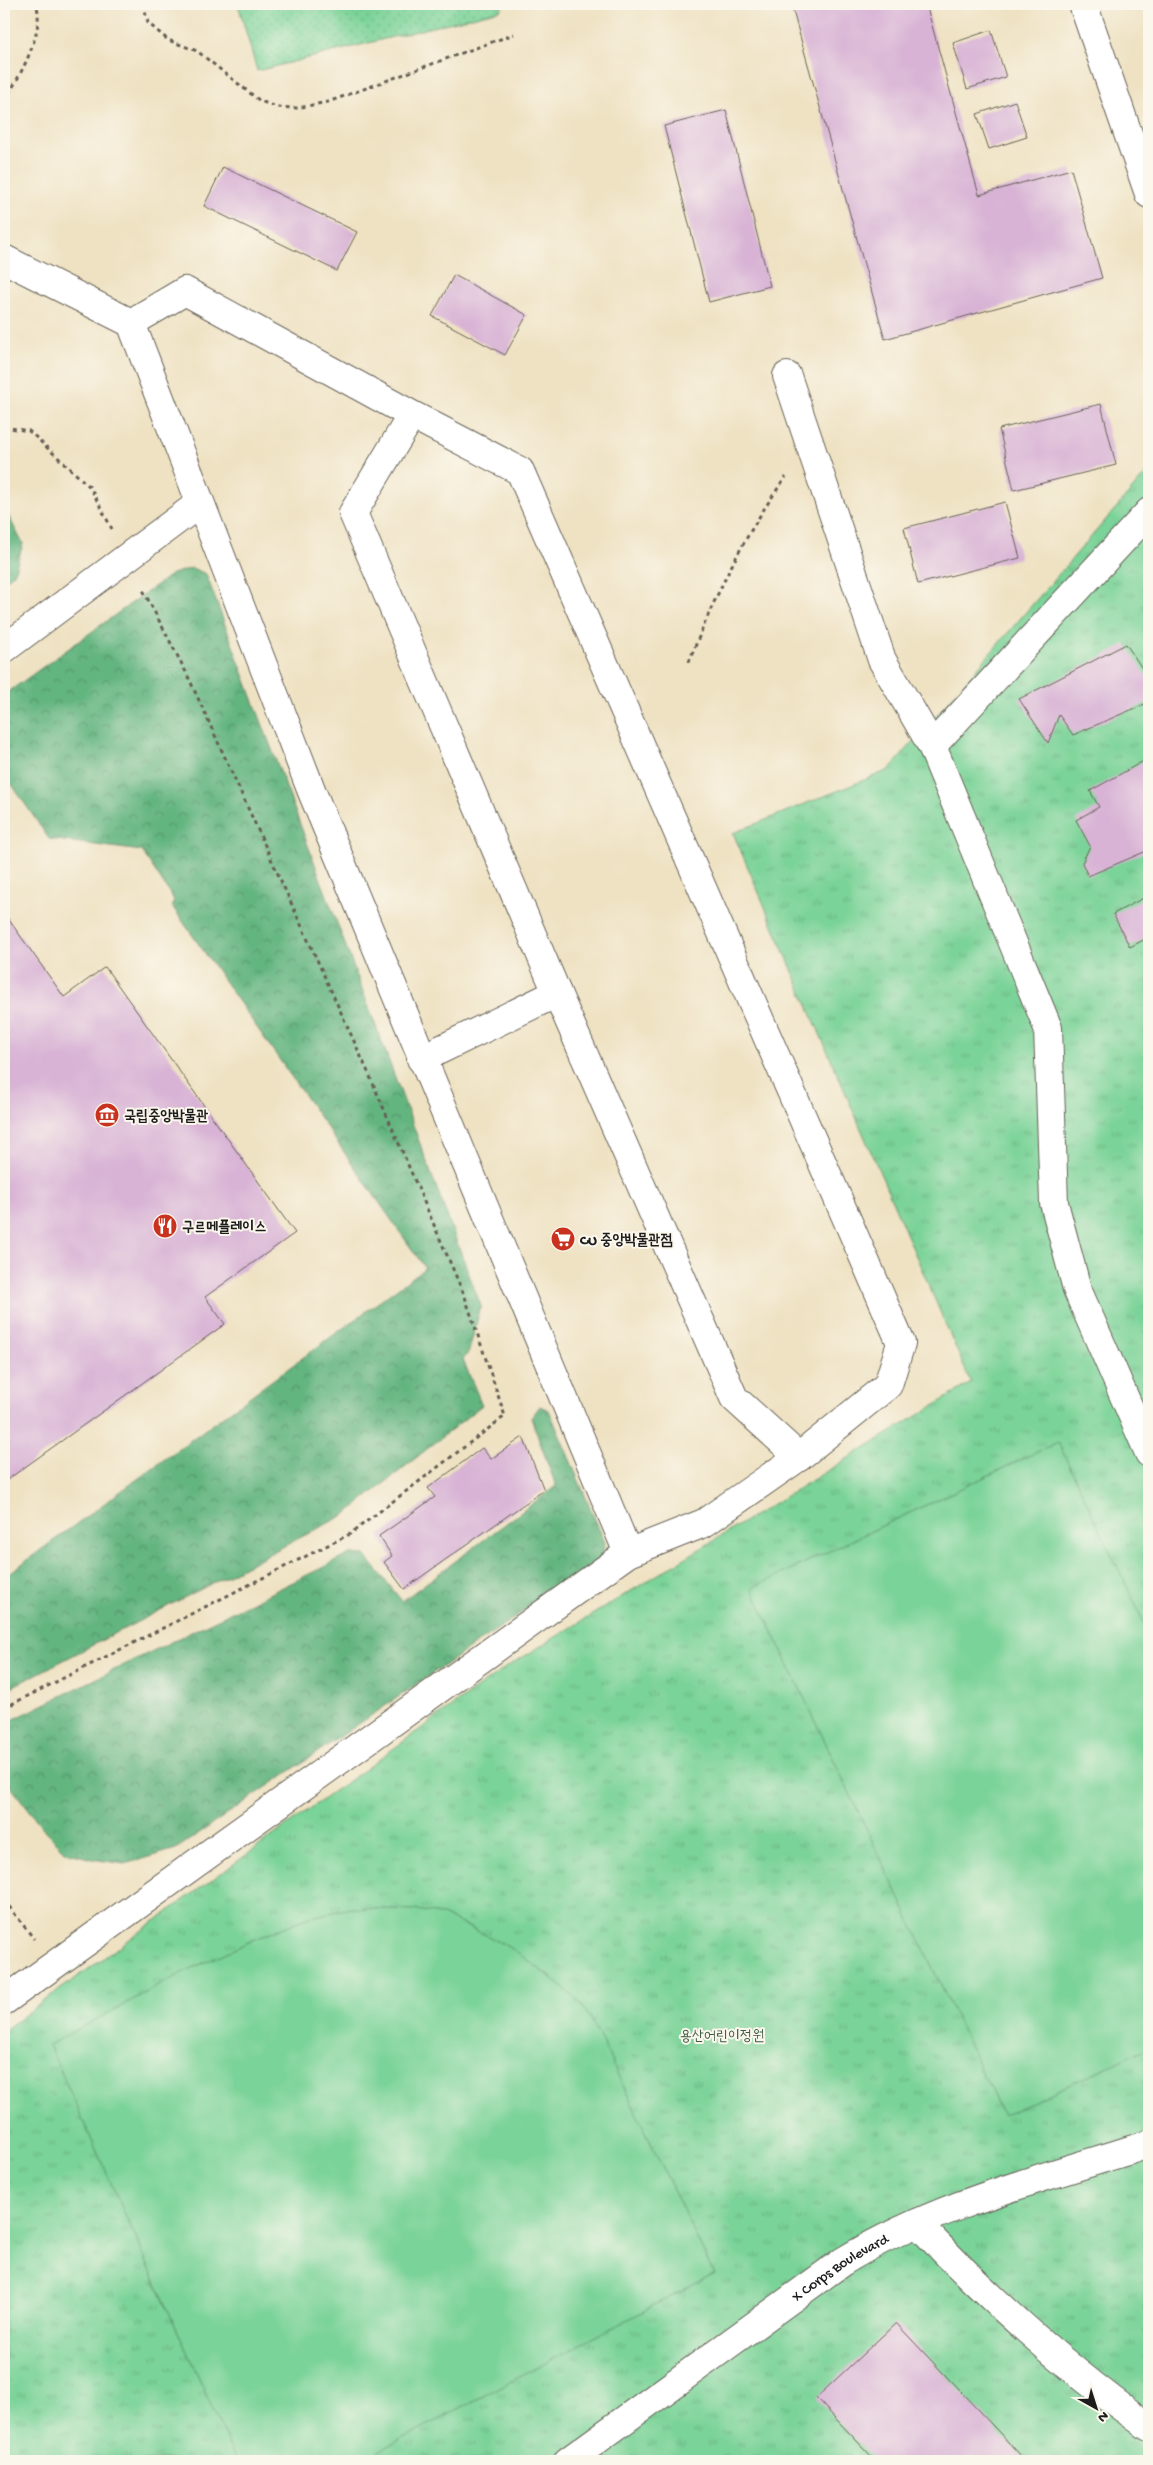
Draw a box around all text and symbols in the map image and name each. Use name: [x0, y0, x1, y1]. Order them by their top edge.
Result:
museum icon: 국립중앙박물관: [94, 1102, 120, 1128]
place label: 국립중앙박물관: [124, 1108, 209, 1126]
restaurant icon: 구르메플레이스: [152, 1213, 178, 1239]
place label: 구르메플레이스: [182, 1219, 267, 1237]
supermarket icon: CU 중앙박물관점: [550, 1226, 576, 1252]
place label: CU 중앙박물관점: [579, 1232, 673, 1250]
park label: 용산어린이정원: [680, 2028, 764, 2046]
street label: X Corps Boulevard: [788, 2230, 893, 2307]
north arrow: [1070, 2382, 1120, 2432]
text: N: [1094, 2407, 1112, 2426]

